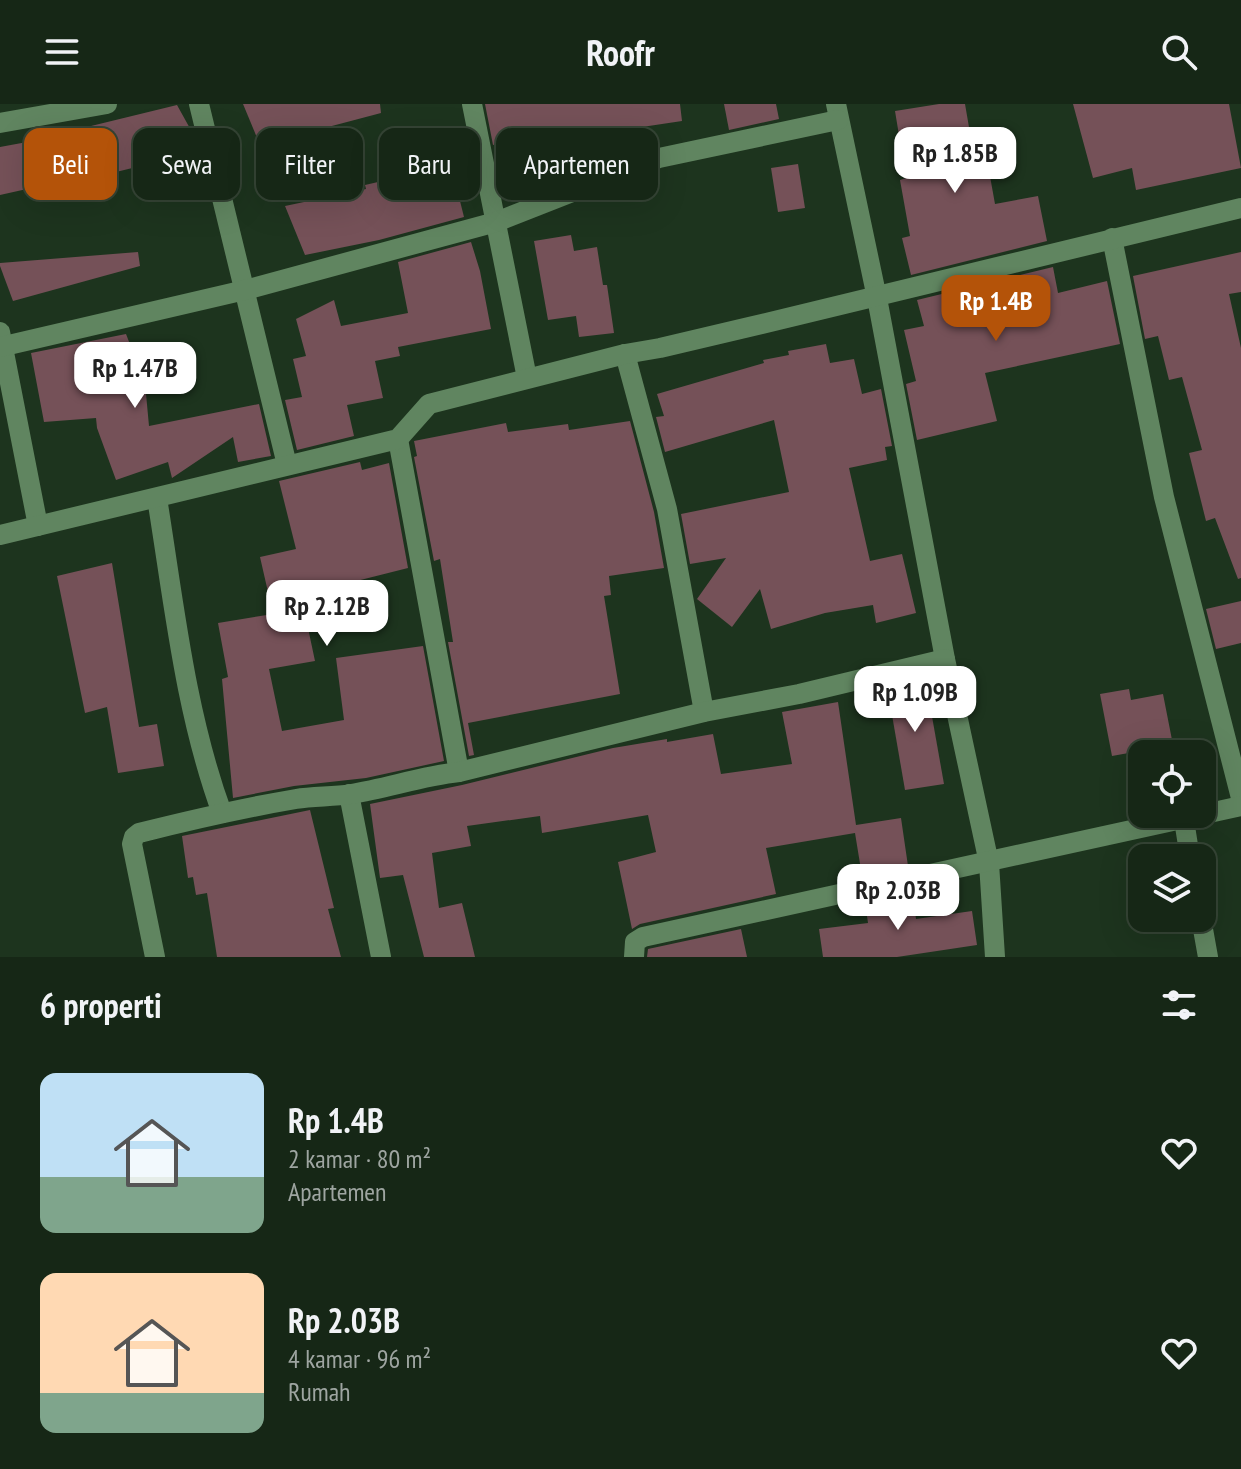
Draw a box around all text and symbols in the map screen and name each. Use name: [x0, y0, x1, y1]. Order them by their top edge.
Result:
text: Roofr: [586, 29, 655, 76]
icon: menu: [40, 30, 84, 74]
icon: search: [1157, 30, 1201, 74]
pin: Rp 1.85B: [872, 127, 1038, 195]
chip: Beli: [24, 128, 117, 200]
chip: Sewa: [133, 128, 240, 200]
chip: Filter: [256, 128, 363, 200]
chip: Baru: [379, 128, 480, 200]
chip: Apartemen: [496, 128, 658, 200]
text: Rp 1.85B: [912, 136, 998, 169]
pin: Rp 1.4B: [922, 275, 1070, 343]
text: Rp 1.4B: [959, 284, 1033, 317]
pin: Rp 1.47B: [52, 342, 218, 410]
text: Rp 1.47B: [92, 351, 178, 384]
pin: Rp 2.12B: [244, 580, 410, 648]
text: Rp 2.12B: [284, 589, 370, 622]
pin: Rp 1.09B: [832, 666, 998, 734]
text: Rp 1.09B: [872, 675, 958, 708]
map controls: [1128, 740, 1216, 932]
button: locate: [1128, 740, 1216, 828]
button: layers: [1128, 844, 1216, 932]
pin: Rp 2.03B: [815, 864, 981, 932]
text: Rp 2.03B: [855, 873, 941, 906]
text: 6 properti: [40, 983, 162, 1027]
icon: filters: [1157, 983, 1201, 1027]
text: Rp 1.4B: [288, 1098, 384, 1142]
icon: home: [104, 1105, 200, 1201]
icon: heart: [1157, 1131, 1201, 1175]
text: 2 kamar · 80 m²: [288, 1142, 431, 1175]
text: Apartemen: [288, 1175, 387, 1208]
text: Rp 2.03B: [288, 1298, 400, 1342]
icon: home: [104, 1305, 200, 1401]
icon: heart: [1157, 1331, 1201, 1375]
text: 4 kamar · 96 m²: [288, 1342, 431, 1375]
text: Rumah: [288, 1375, 351, 1408]

